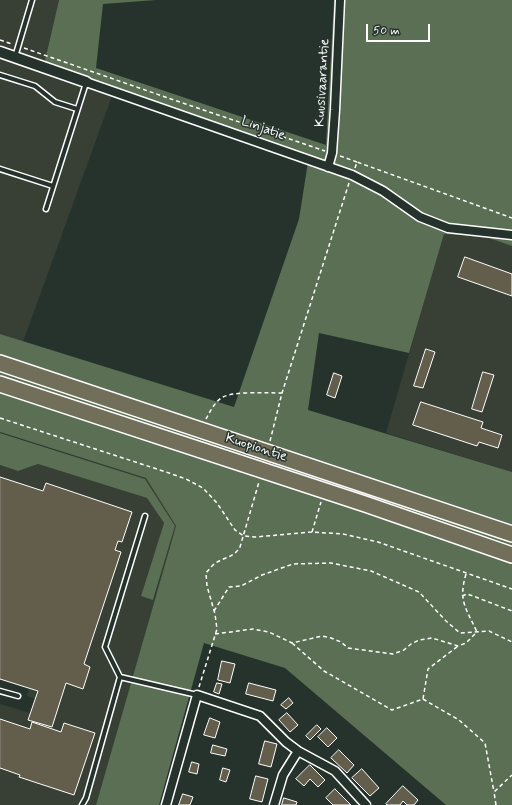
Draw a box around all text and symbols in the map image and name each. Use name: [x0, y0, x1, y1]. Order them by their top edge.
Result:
scale bar: [368, 16, 432, 42]
text: 50 m: [373, 23, 400, 39]
street label: Kuusivaarantie: [312, 38, 334, 128]
street label: Linjatie: [239, 113, 287, 145]
street label: Kuopiontie: [223, 430, 289, 466]

